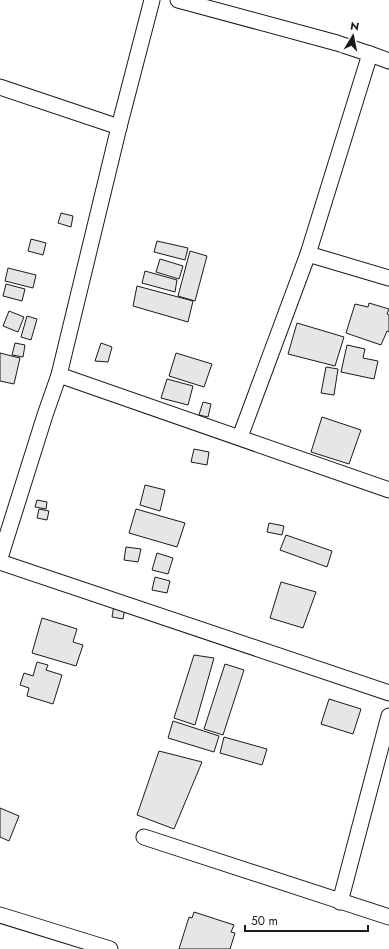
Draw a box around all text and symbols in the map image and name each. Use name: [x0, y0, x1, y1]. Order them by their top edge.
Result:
north arrow: [333, 16, 373, 56]
text: N: [349, 18, 360, 35]
scale bar: [245, 907, 368, 933]
text: 50 m: [251, 912, 278, 930]

